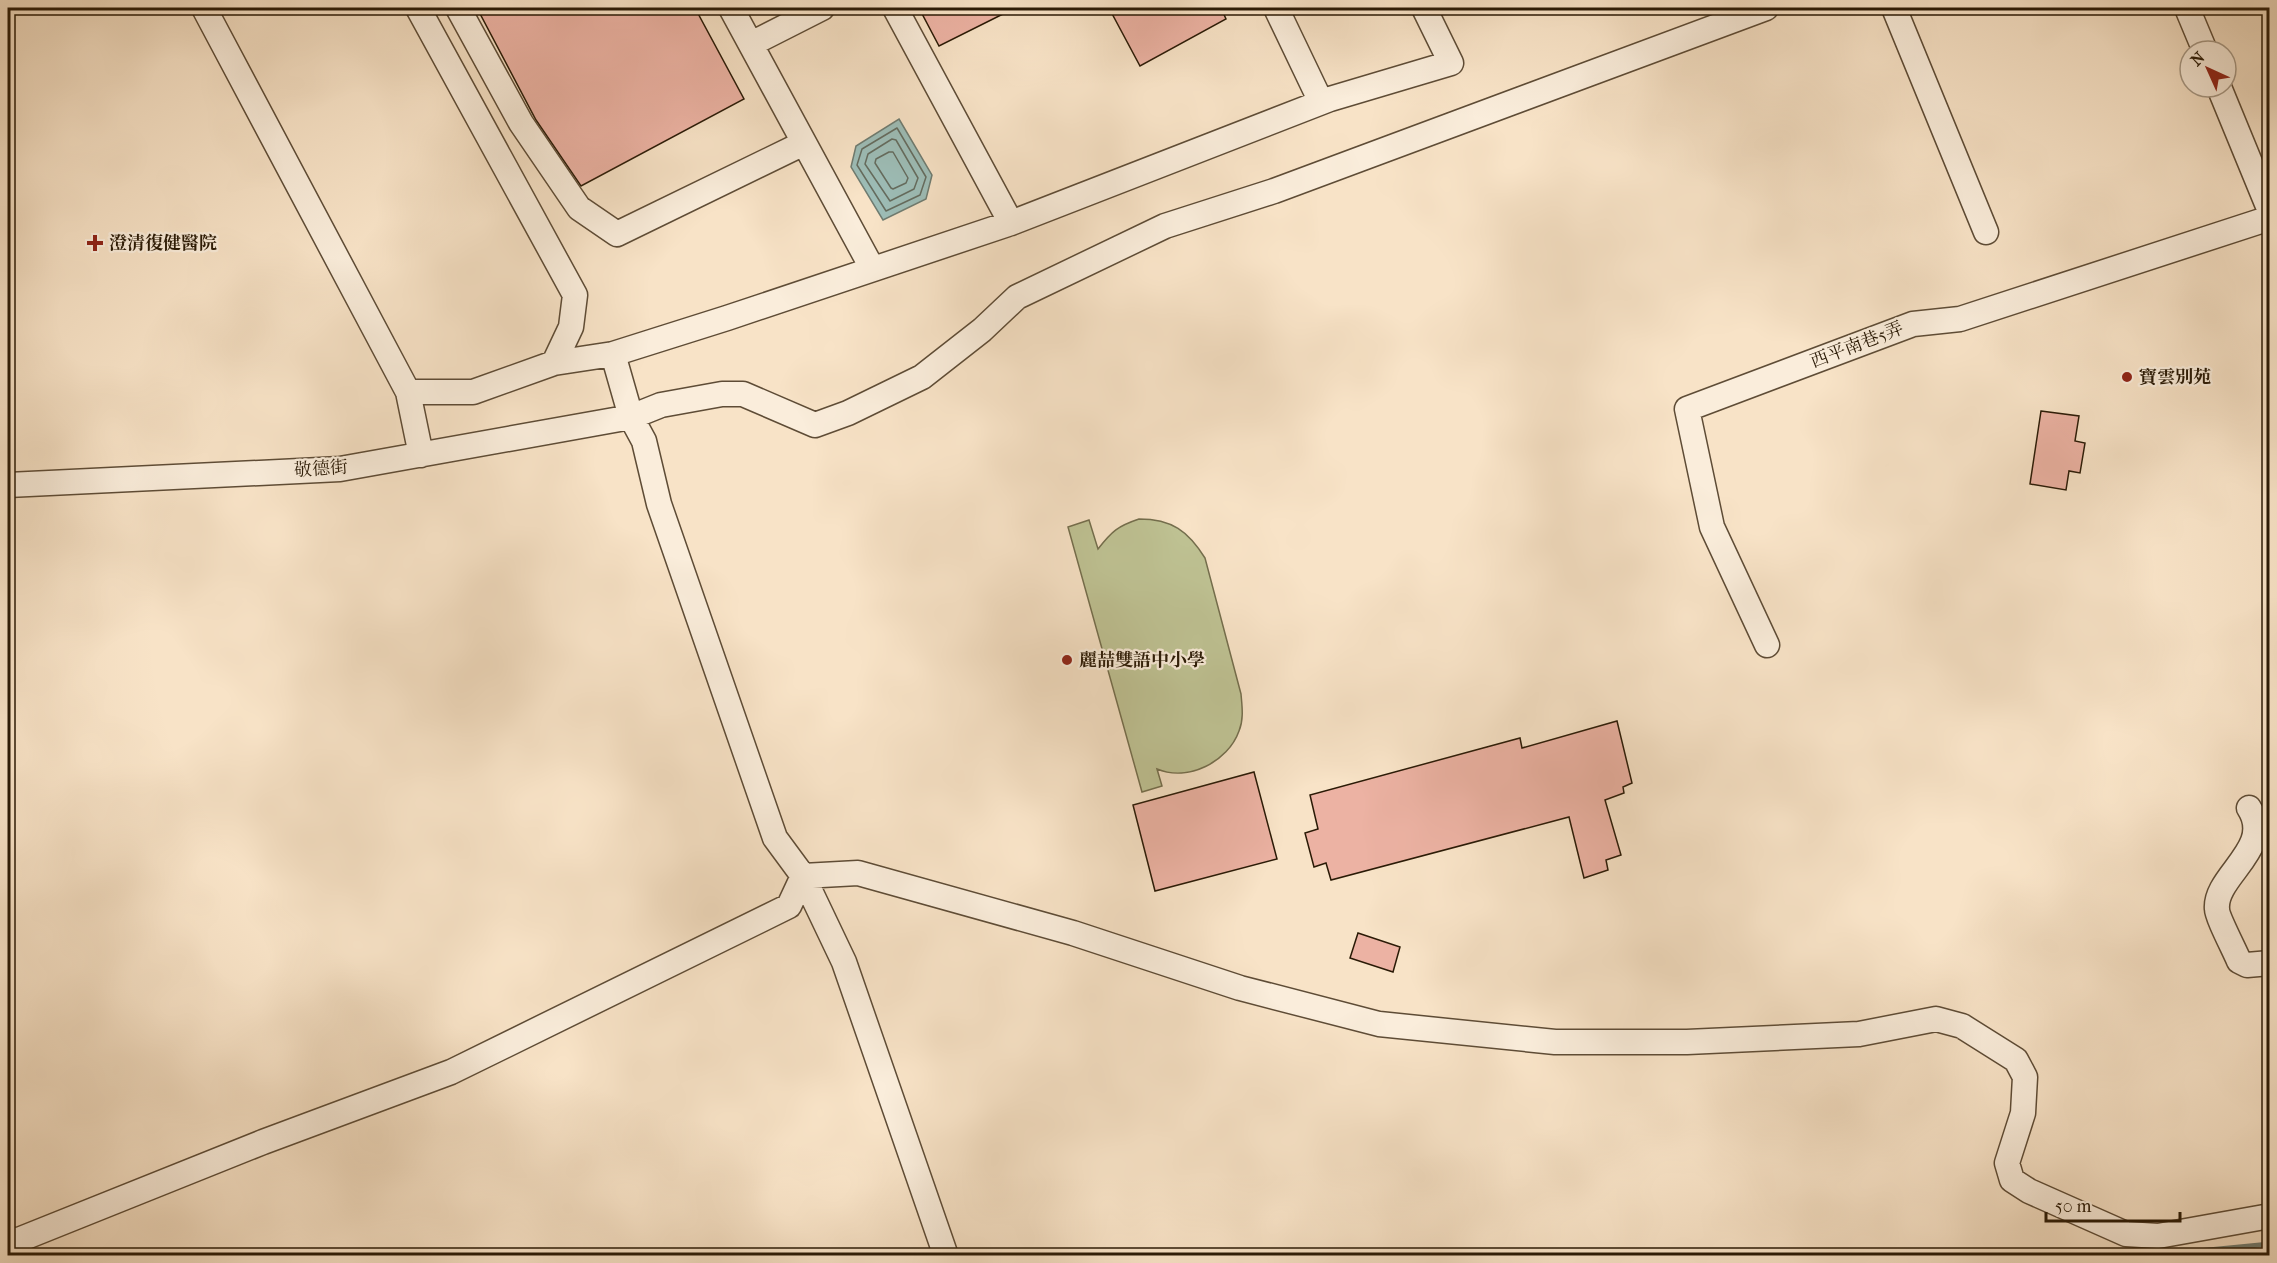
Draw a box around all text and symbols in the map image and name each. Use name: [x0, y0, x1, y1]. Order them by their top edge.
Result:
north arrow: [2178, 39, 2238, 99]
text: N: [2187, 47, 2209, 70]
place label: 澄清復健醫院: [109, 233, 217, 254]
marker: 澄清復健醫院: [86, 234, 104, 252]
street label: 西平南巷5弄: [1808, 318, 1906, 372]
place label: 寶雲別苑: [2139, 367, 2211, 388]
marker: 寶雲別苑: [2120, 370, 2134, 384]
street label: 敬德街: [293, 457, 349, 481]
place label: 麗喆雙語中小學: [1079, 650, 1205, 671]
marker: 麗喆雙語中小學: [1060, 653, 1074, 667]
scale bar: [2046, 1185, 2180, 1223]
text: 50 m: [2055, 1196, 2092, 1217]

